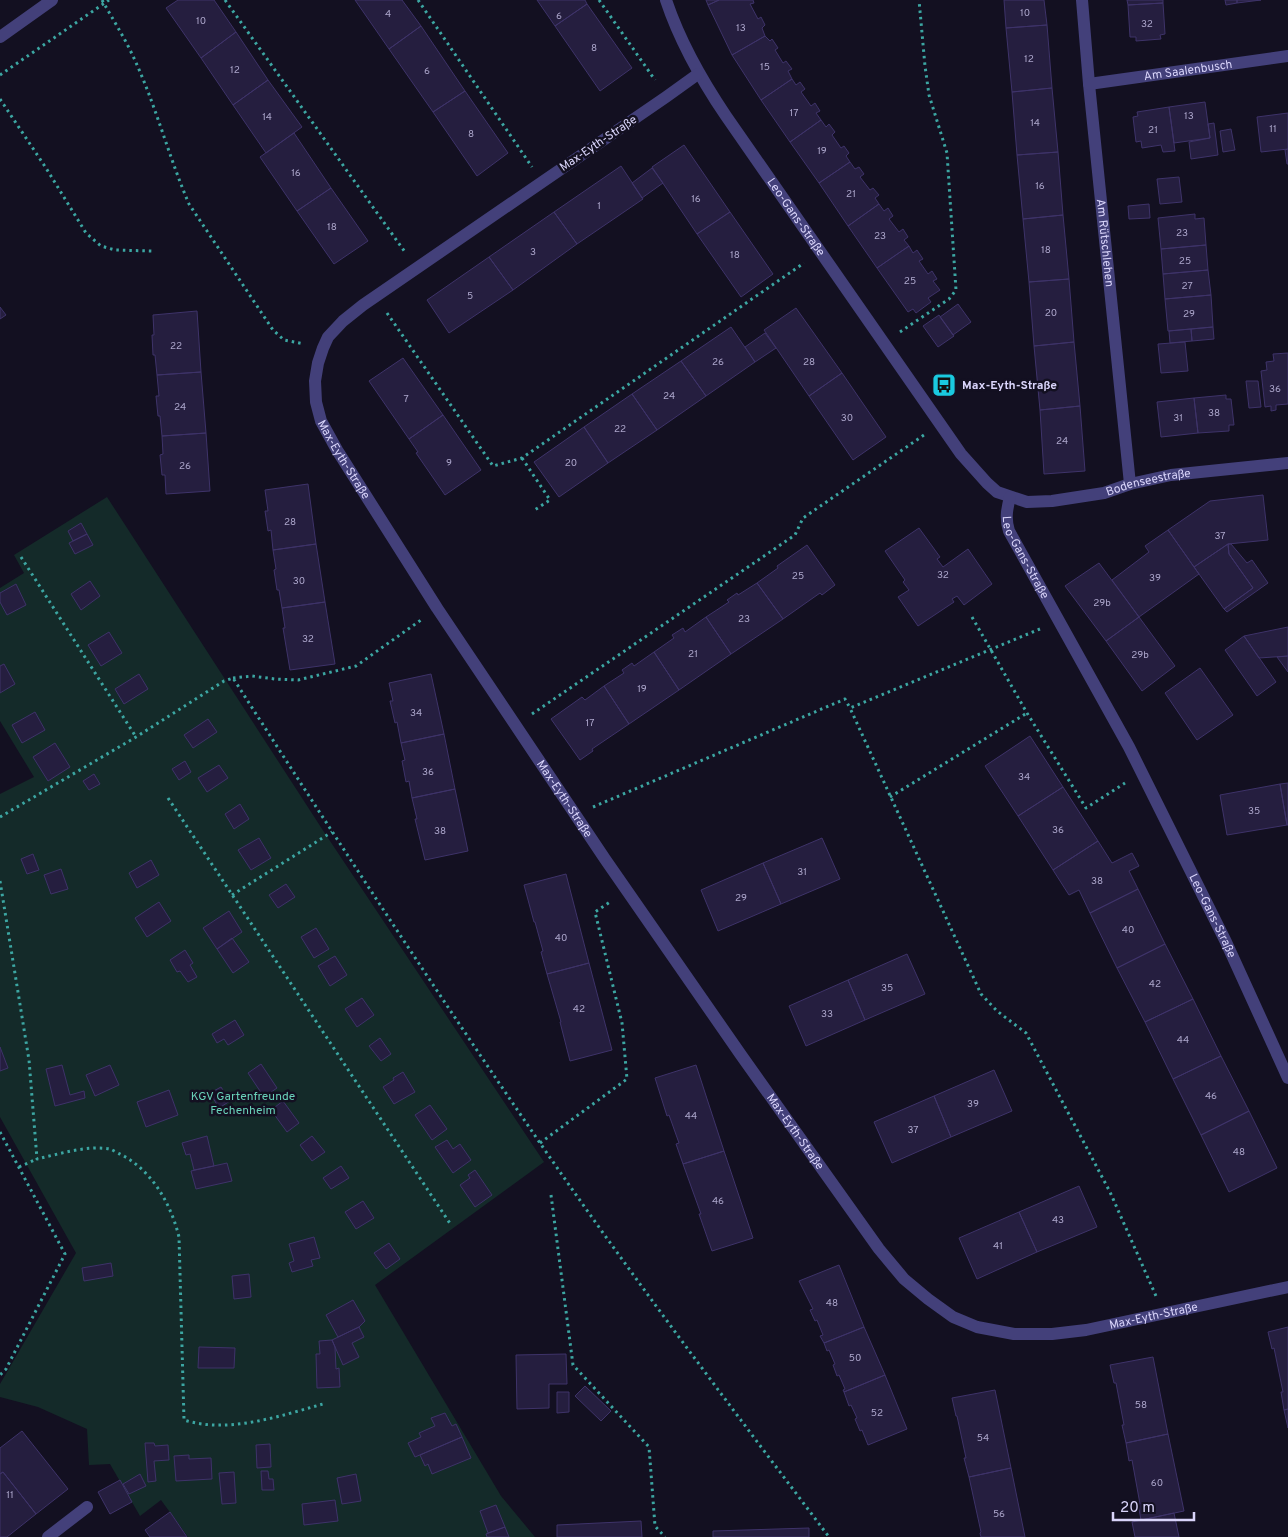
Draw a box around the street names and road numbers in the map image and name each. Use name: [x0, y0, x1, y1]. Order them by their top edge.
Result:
street label: Am Saalenbusch: [1143, 57, 1234, 85]
street label: Max-Eyth-Straße: [557, 112, 640, 176]
street label: Leo-Gans-Straße: [763, 175, 828, 260]
street label: Am Rütschlehen: [1092, 198, 1117, 288]
street label: Max-Eyth-Straße: [313, 417, 373, 503]
street label: Bodenseestraße: [1104, 466, 1191, 501]
street label: Leo-Gans-Straße: [998, 515, 1052, 602]
street label: Max-Eyth-Straße: [532, 757, 596, 841]
street label: Leo-Gans-Straße: [1184, 871, 1239, 961]
street label: Max-Eyth-Straße: [762, 1091, 827, 1174]
street label: Max-Eyth-Straße: [1108, 1299, 1199, 1334]

